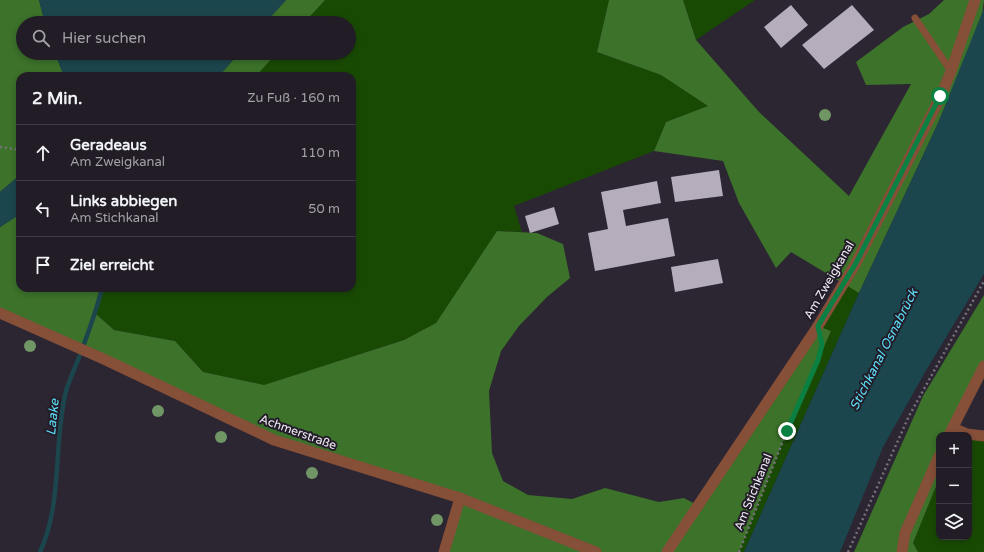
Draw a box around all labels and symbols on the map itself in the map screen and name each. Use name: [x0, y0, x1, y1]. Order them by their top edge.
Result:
route start: [931, 87, 949, 105]
street label: Am Zweigkanal: [801, 239, 857, 321]
water label: Stichkanal Osnabrück: [846, 285, 922, 413]
water label: Laake: [43, 398, 63, 436]
street label: Achmerstraße: [258, 412, 338, 452]
route end: [778, 422, 796, 440]
street label: Am Stichkanal: [731, 452, 775, 532]

